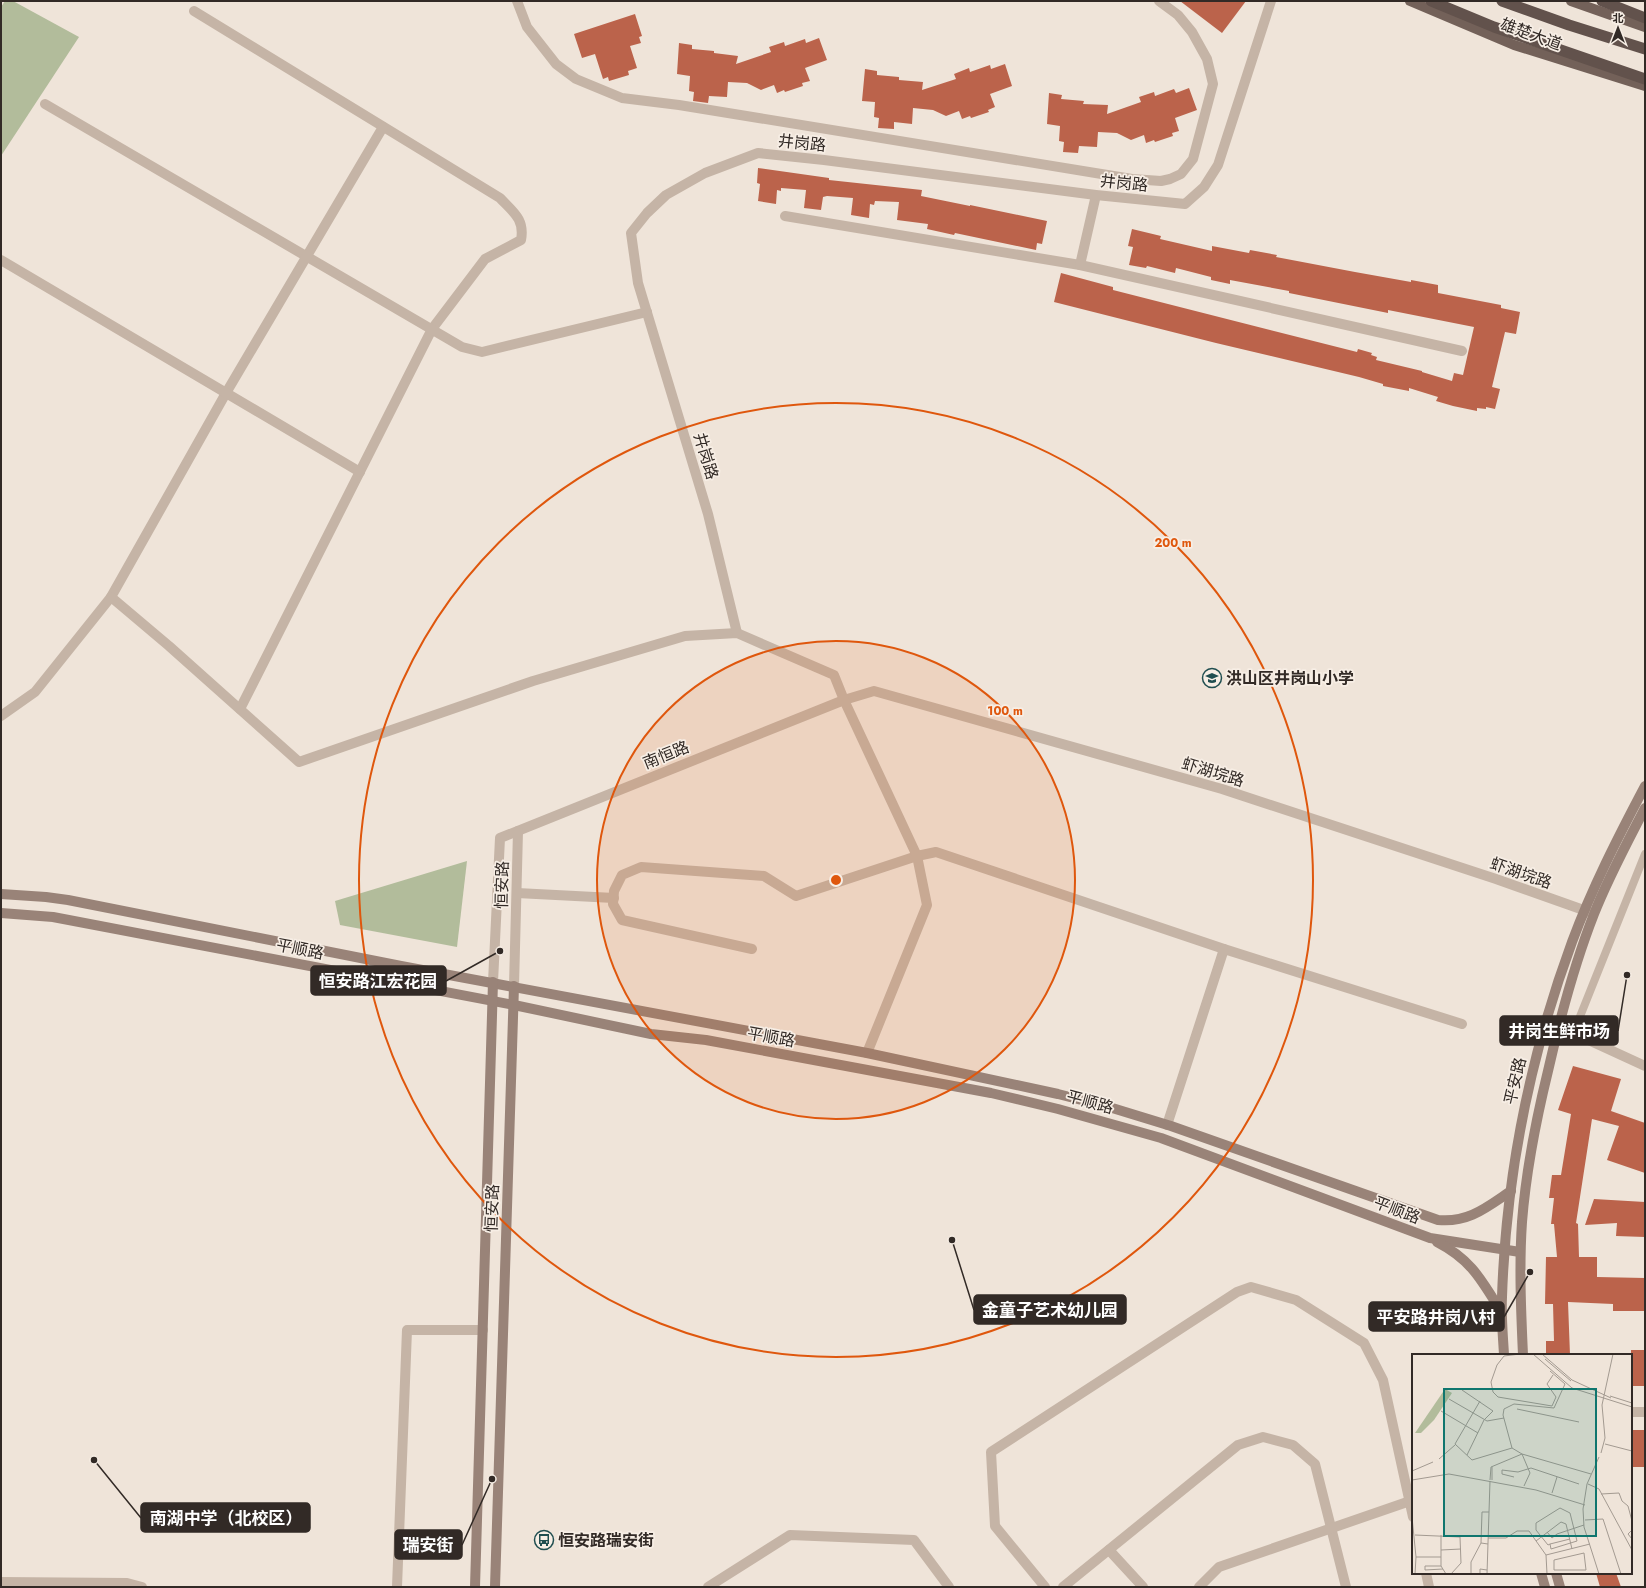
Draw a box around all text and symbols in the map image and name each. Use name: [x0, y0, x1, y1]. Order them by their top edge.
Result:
north arrow: [1598, 8, 1638, 48]
text: 北: [1613, 10, 1624, 26]
street label: 雄楚大道: [1497, 12, 1565, 56]
street label: 井岗路: [777, 129, 827, 157]
street label: 井岗路: [1099, 169, 1149, 197]
street label: 井岗路: [688, 430, 724, 482]
text: 200 m: [1154, 534, 1192, 552]
school or university icon: 洪山区井岗山小学: [1201, 667, 1223, 689]
place label: 洪山区井岗山小学: [1226, 667, 1354, 690]
text: 100 m: [987, 702, 1023, 720]
street label: 南恒路: [639, 735, 693, 775]
street label: 虾湖垸路: [1179, 752, 1247, 792]
street label: 虾湖垸路: [1487, 852, 1555, 894]
street label: 恒安路: [490, 861, 514, 909]
centre of rings: [829, 873, 843, 887]
street label: 平顺路: [274, 933, 326, 965]
callout: 恒安路江宏花园: [311, 966, 446, 995]
text: 恒安路江宏花园: [319, 969, 438, 993]
callout: 井岗生鲜市场: [1500, 1016, 1618, 1045]
text: 井岗生鲜市场: [1508, 1019, 1610, 1043]
street label: 平顺路: [745, 1022, 797, 1052]
street label: 平安路: [1498, 1055, 1532, 1107]
street label: 平顺路: [1064, 1085, 1116, 1119]
street label: 恒安路: [480, 1184, 504, 1232]
street label: 平顺路: [1370, 1191, 1424, 1229]
callout: 金童子艺术幼儿园: [974, 1295, 1126, 1324]
text: 金童子艺术幼儿园: [982, 1298, 1118, 1322]
callout: 平安路井岗八村: [1369, 1302, 1504, 1331]
text: 平安路井岗八村: [1377, 1305, 1496, 1329]
inset map: [1412, 1354, 1632, 1574]
callout: 南湖中学（北校区）: [141, 1503, 310, 1532]
text: 南湖中学（北校区）: [150, 1506, 303, 1530]
bus stop icon: 恒安路瑞安街: [533, 1529, 555, 1551]
place label: 恒安路瑞安街: [558, 1529, 654, 1552]
callout: 瑞安街: [395, 1530, 462, 1559]
text: 瑞安街: [403, 1533, 454, 1557]

